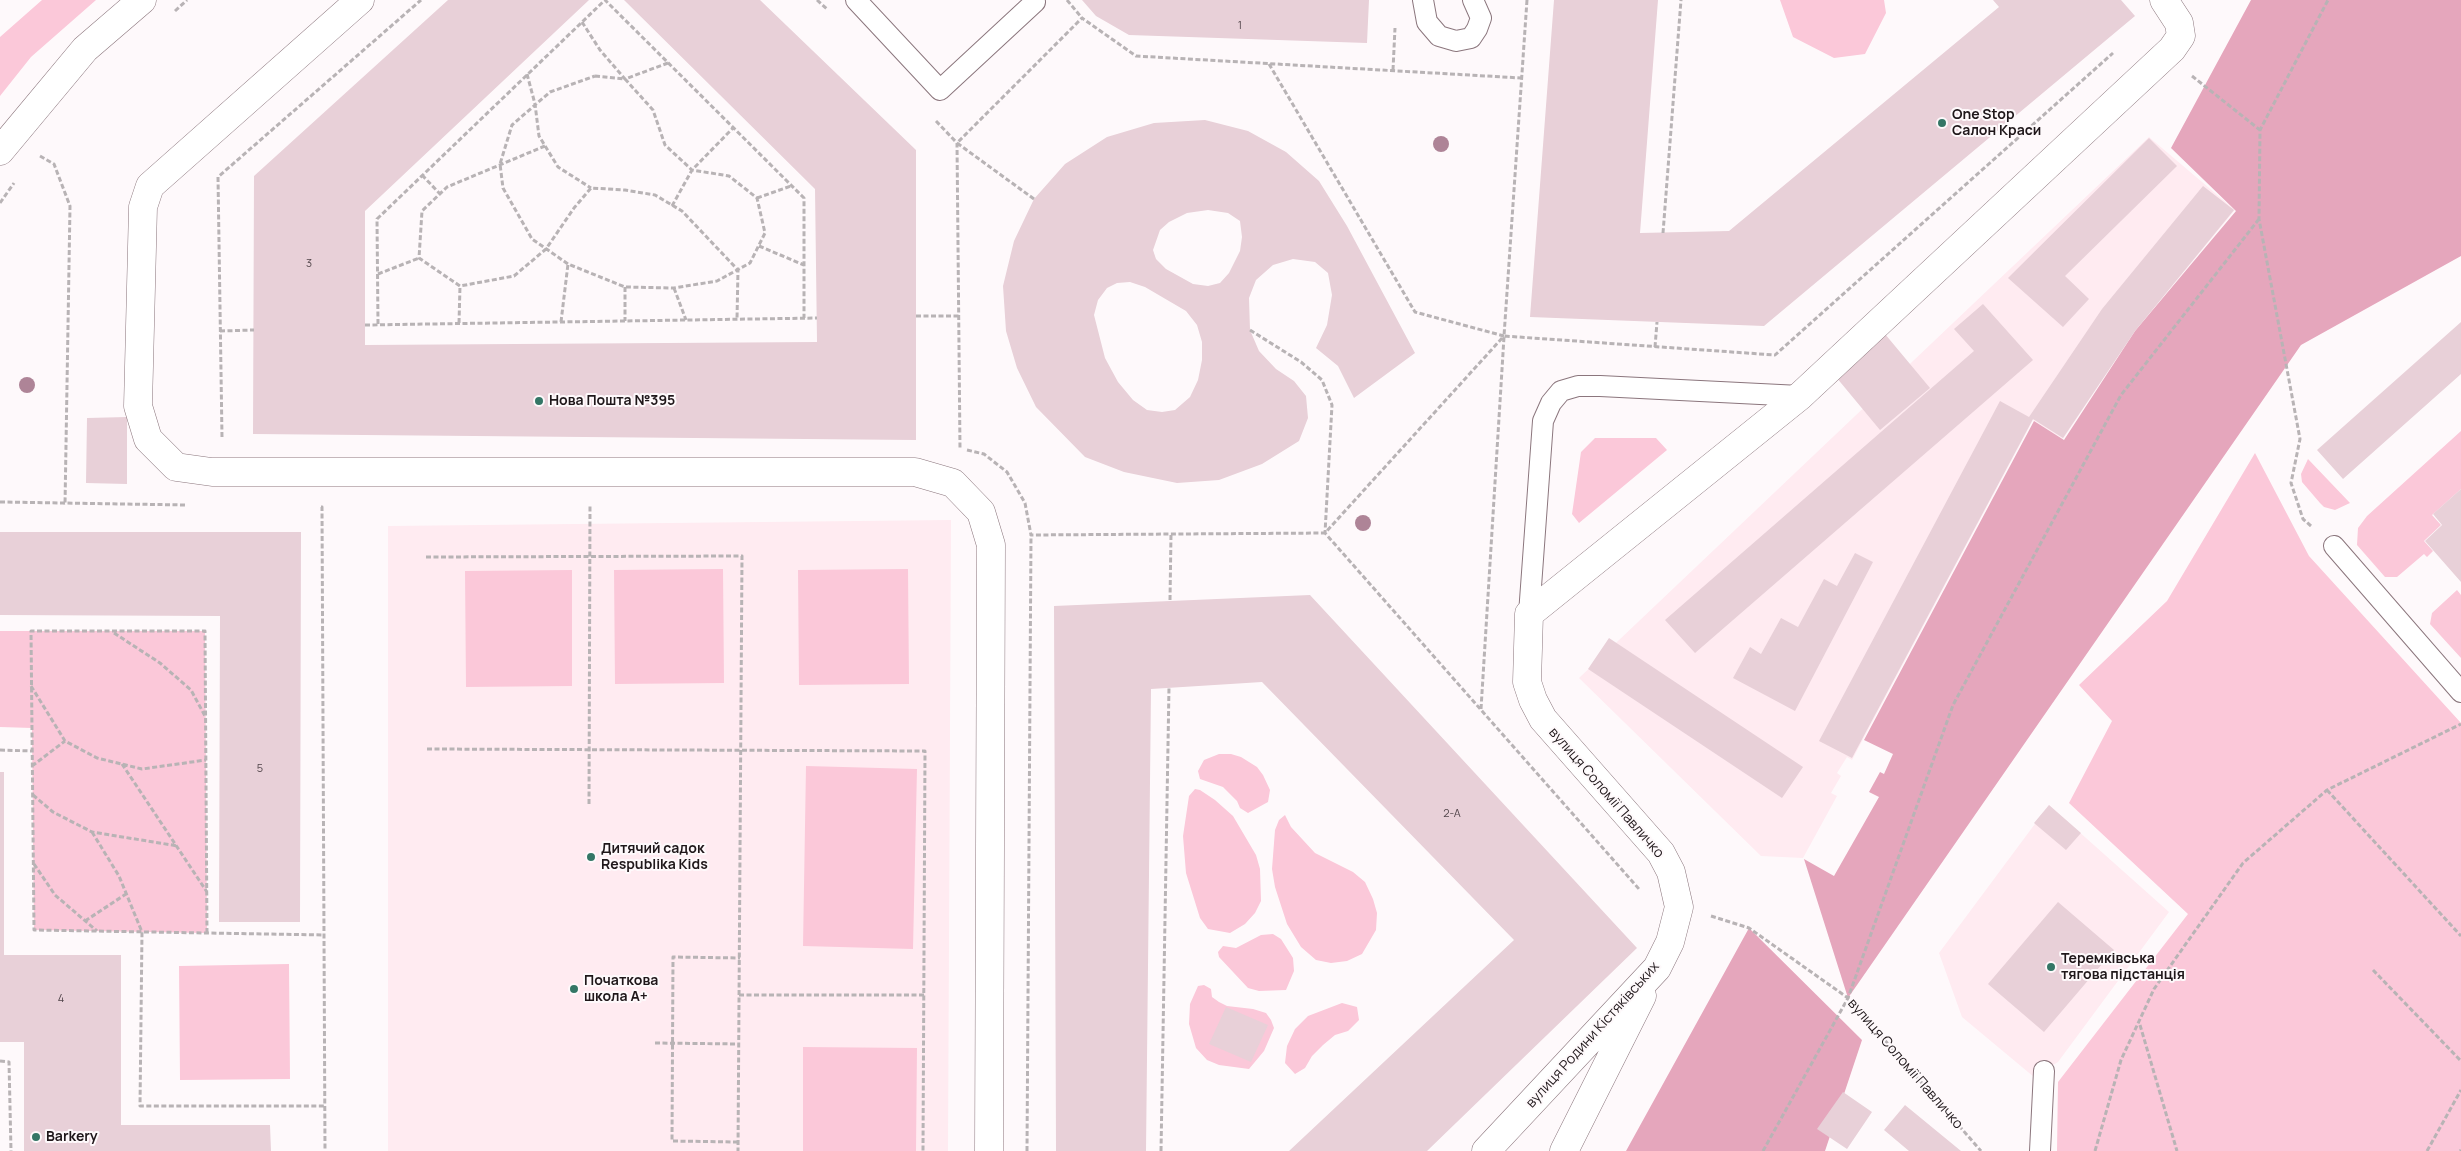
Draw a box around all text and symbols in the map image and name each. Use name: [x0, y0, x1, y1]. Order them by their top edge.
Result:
house number: 1: [1238, 19, 1242, 33]
place label: One Stop Салон Краси: [1952, 107, 2041, 140]
marker: One Stop Салон Краси: [1936, 117, 1948, 129]
house number: 3: [306, 257, 312, 271]
place label: Нова Пошта №395: [549, 393, 675, 409]
marker: Нова Пошта №395: [533, 395, 545, 407]
street label: вулиця Соломії Павличко: [1545, 724, 1667, 862]
house number: 5: [257, 762, 263, 776]
house number: 2-А: [1443, 807, 1461, 821]
place label: Дитячий садок Respublika Kids: [601, 841, 708, 874]
marker: Дитячий садок Respublika Kids: [585, 851, 597, 863]
place label: Теремківська тягова підстанція: [2061, 951, 2185, 984]
street label: вулиця Родини Кістяківських: [1523, 958, 1663, 1112]
marker: Теремківська тягова підстанція: [2045, 961, 2057, 973]
place label: Початкова школа А+: [584, 973, 658, 1006]
marker: Початкова школа А+: [568, 983, 580, 995]
house number: 4: [58, 992, 64, 1006]
street label: вулиця Соломії Павличко: [1844, 995, 1966, 1133]
place label: Barkery: [46, 1129, 97, 1145]
marker: Barkery: [30, 1131, 42, 1143]

